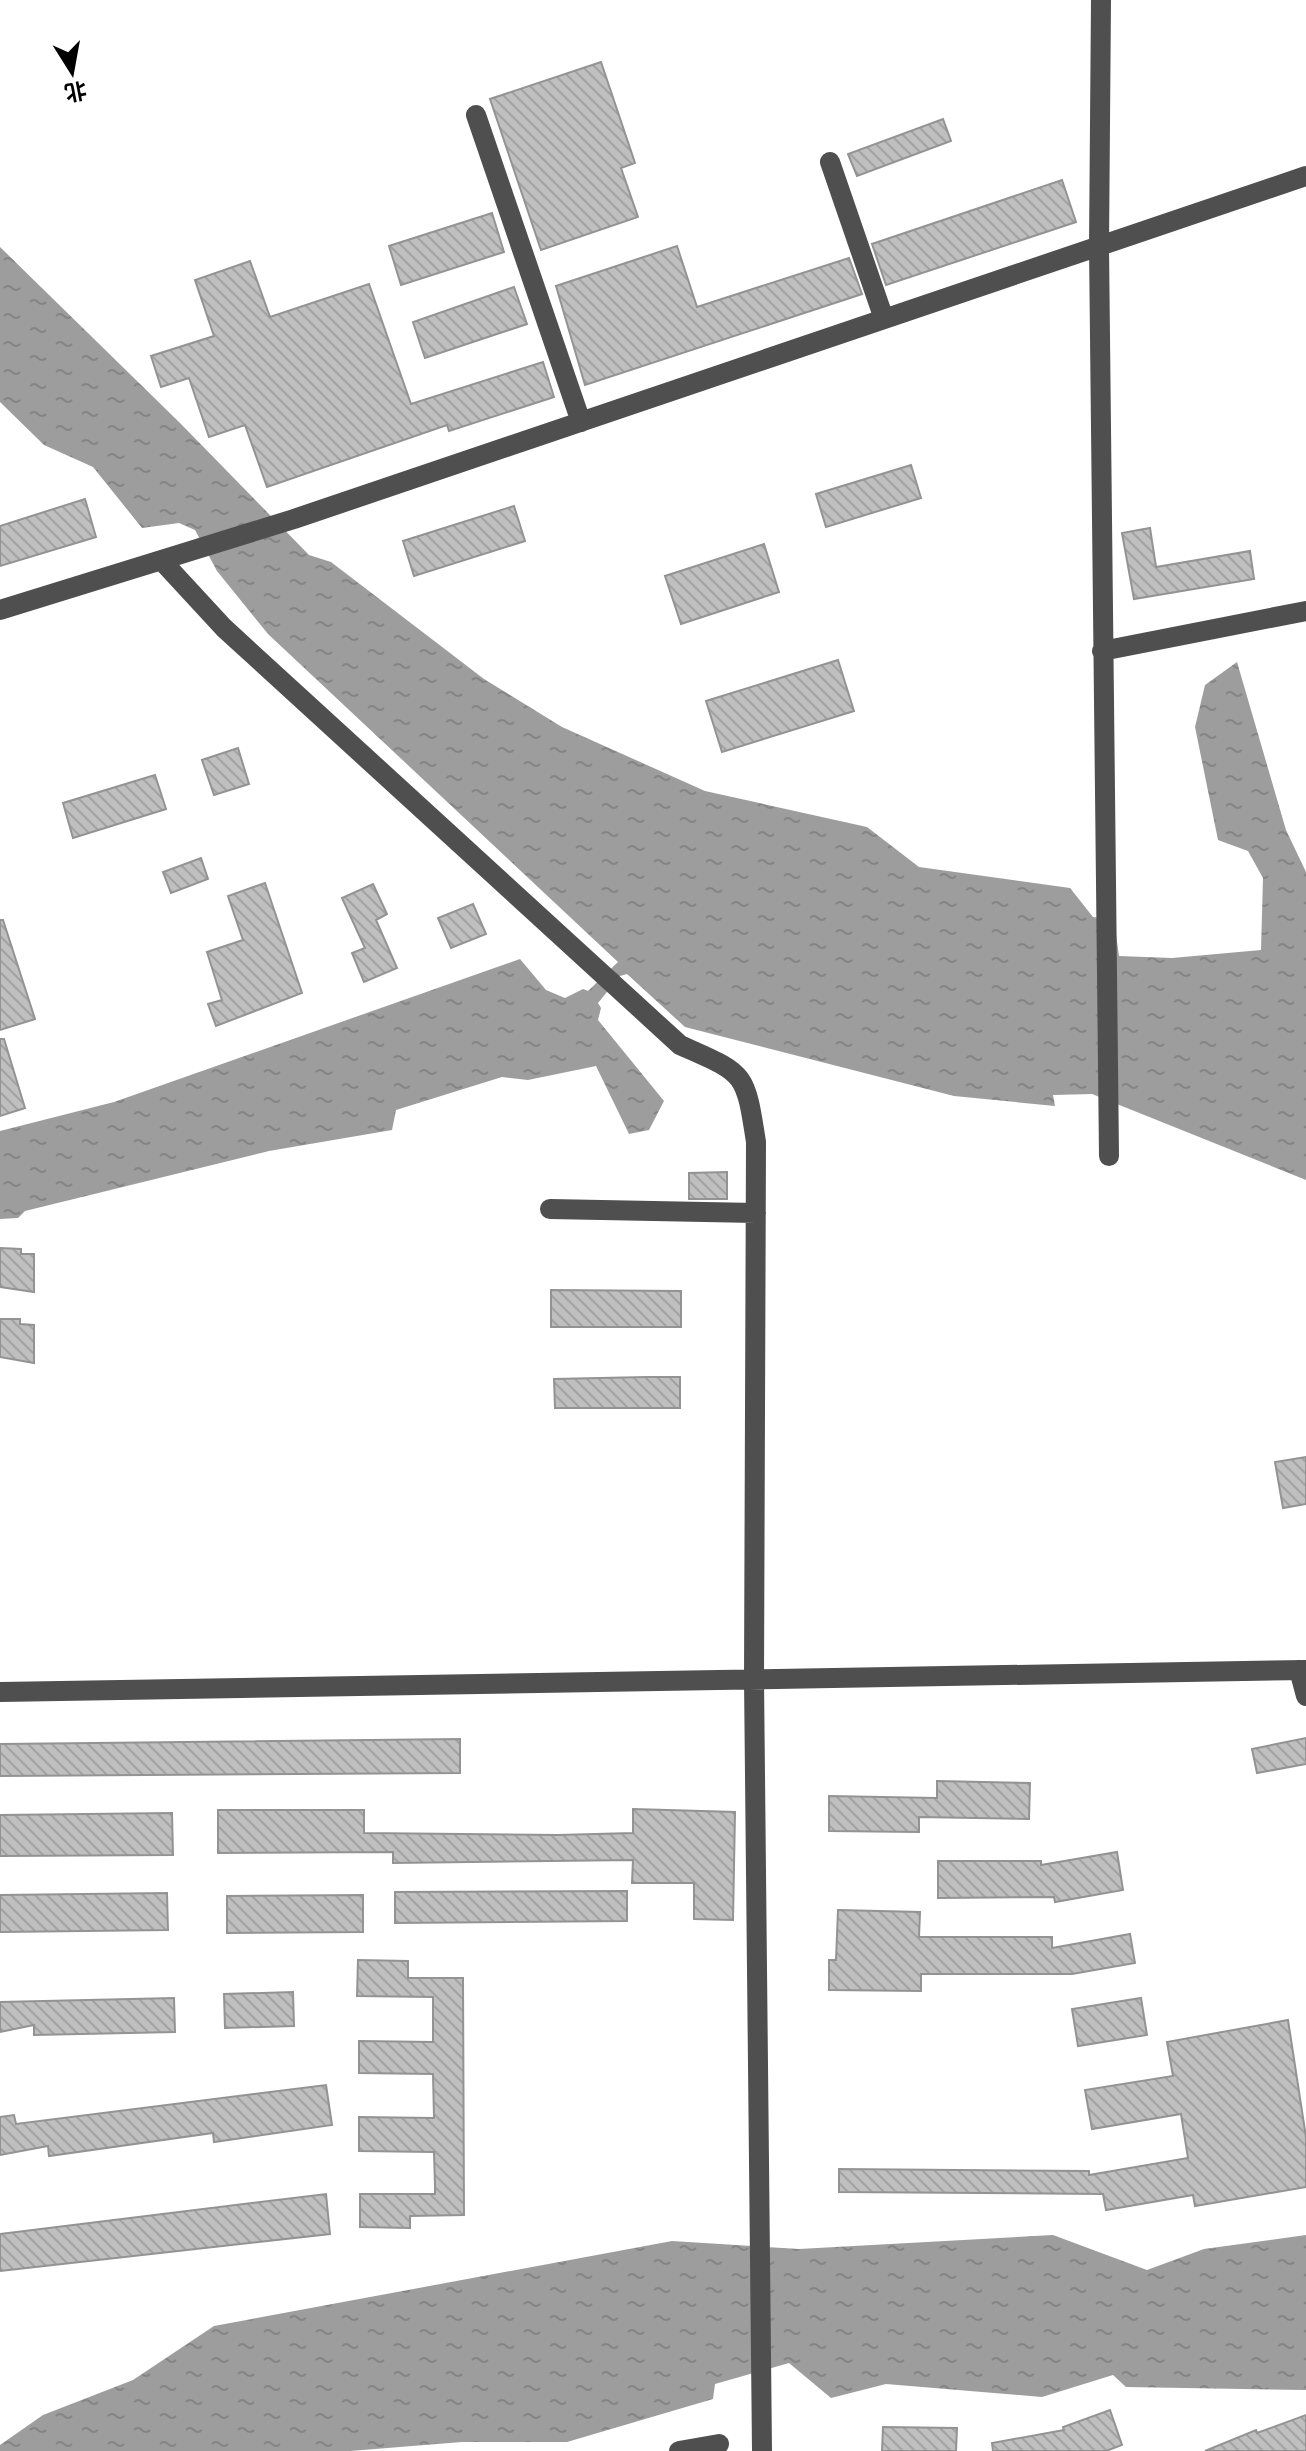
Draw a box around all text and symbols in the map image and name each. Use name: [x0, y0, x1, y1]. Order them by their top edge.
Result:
north arrow: [32, 32, 112, 112]
text: 北: [63, 78, 89, 107]

